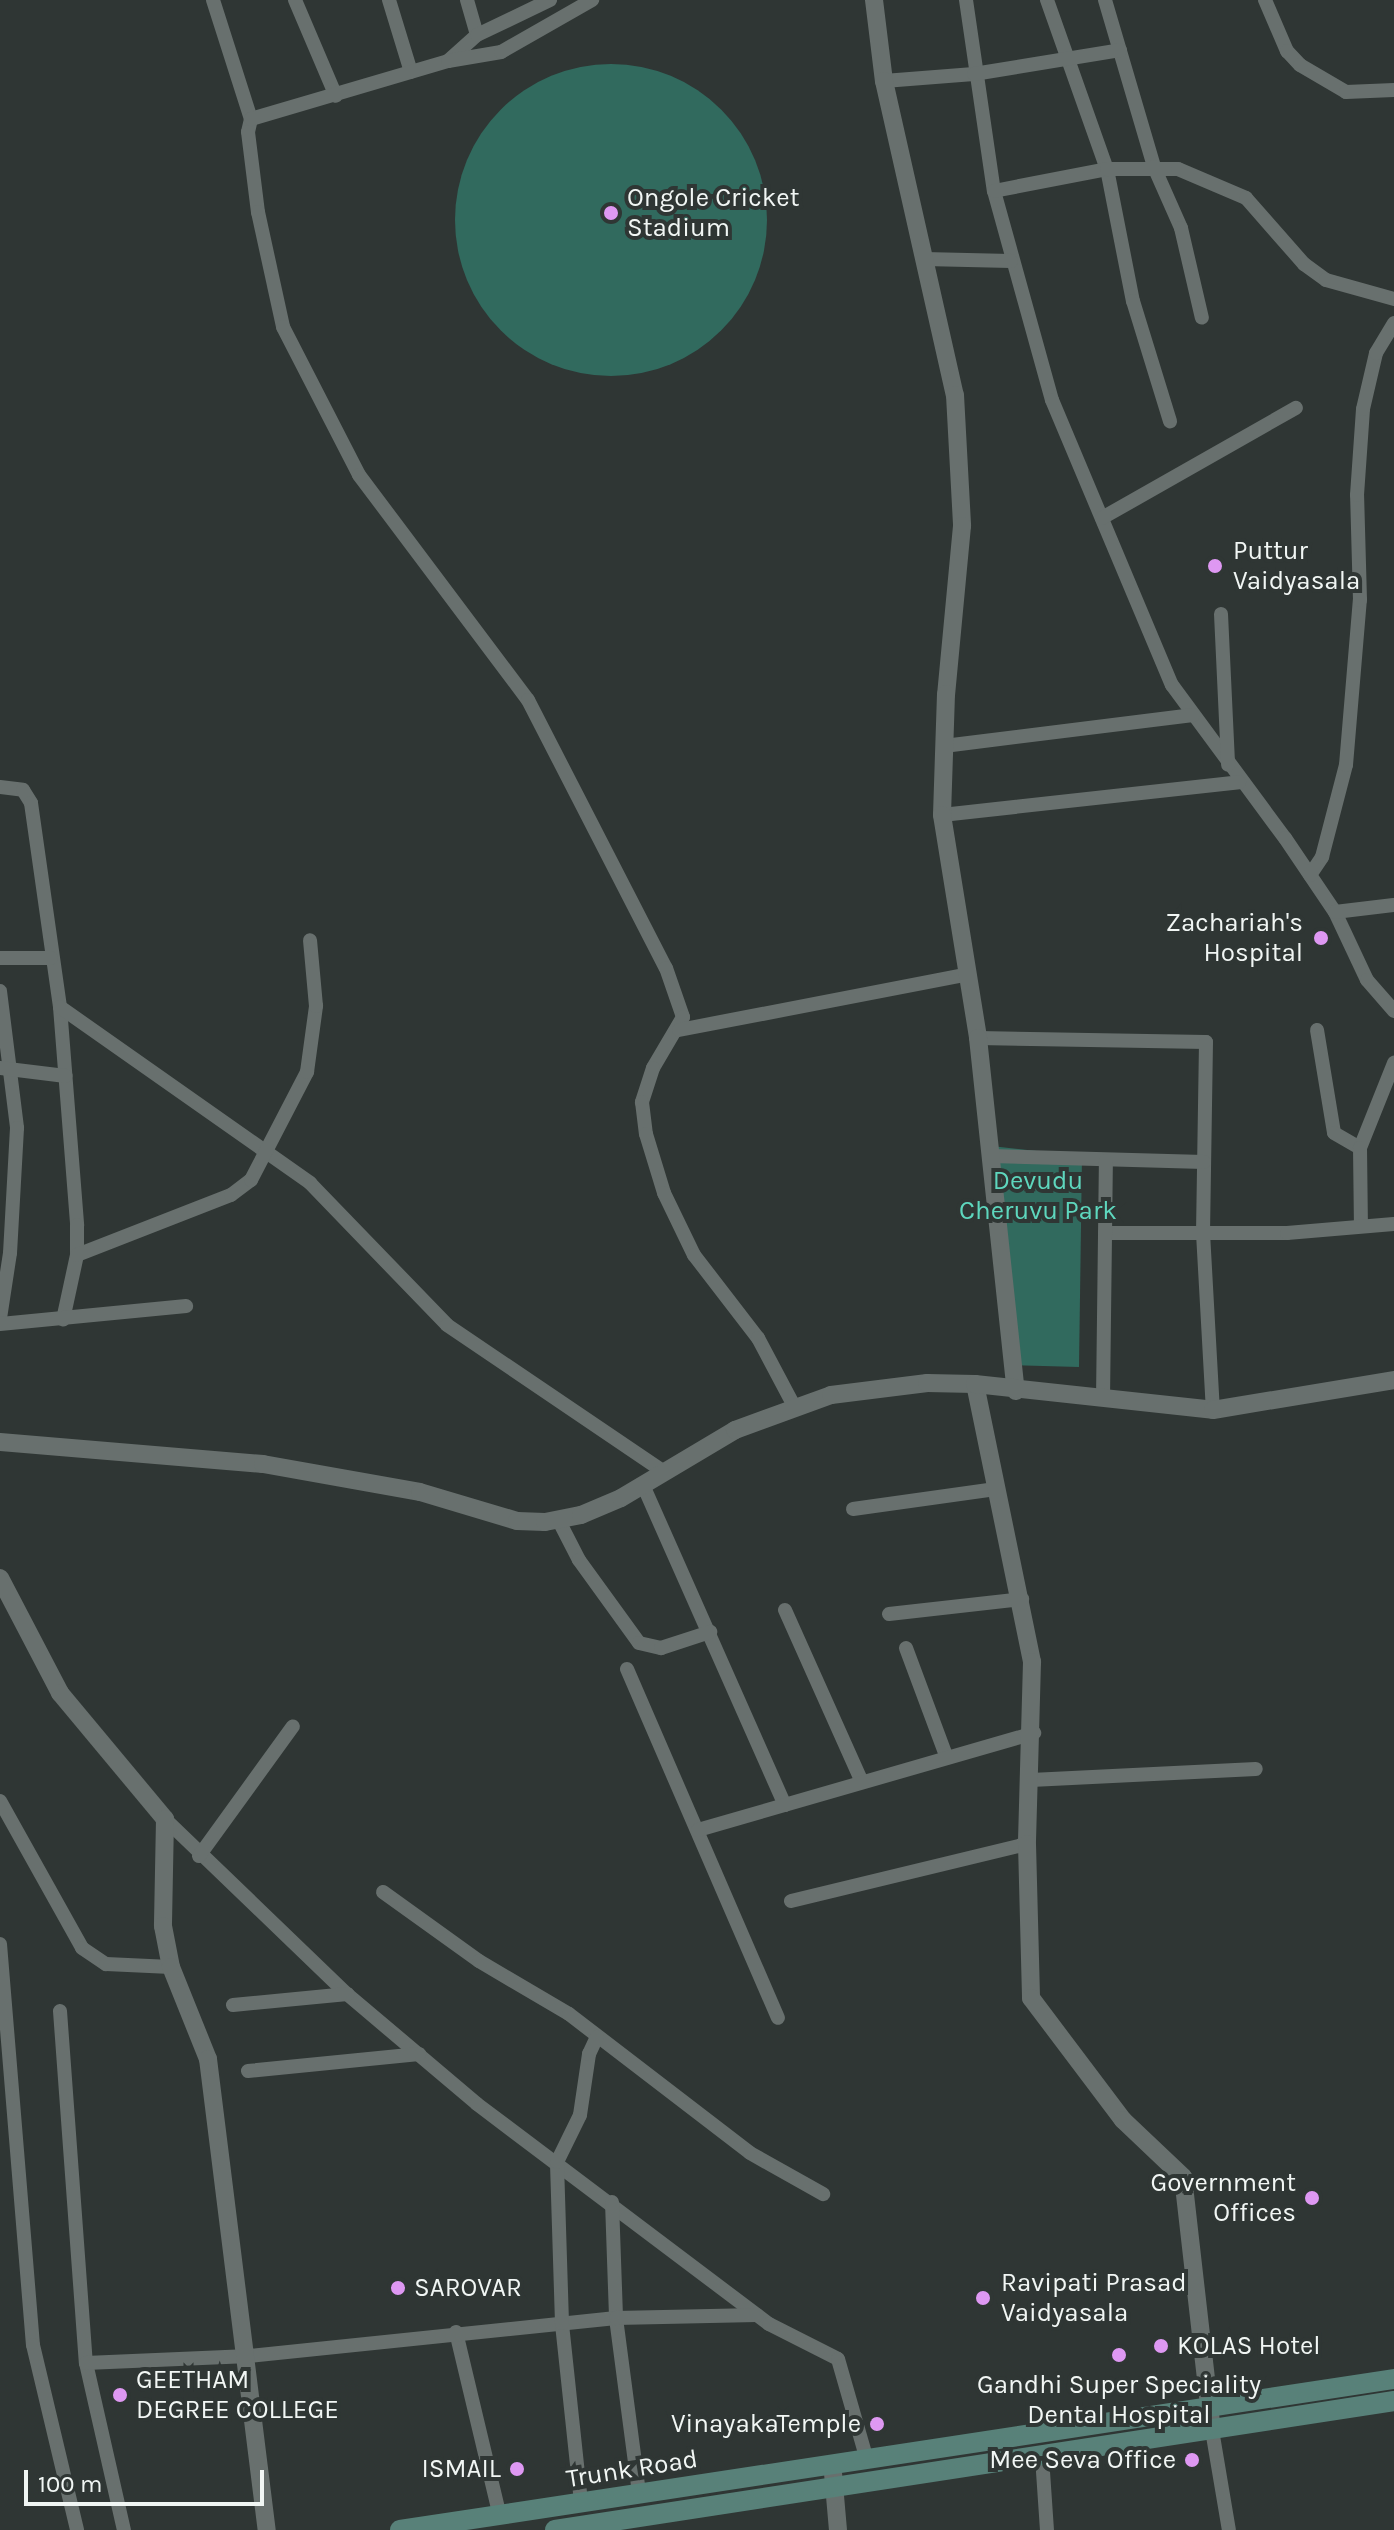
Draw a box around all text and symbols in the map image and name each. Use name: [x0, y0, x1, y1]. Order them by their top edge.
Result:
place label: Ongole Cricket Stadium: [627, 182, 799, 244]
marker: Ongole Cricket Stadium: [602, 204, 620, 222]
place label: Puttur Vaidyasala: [1233, 535, 1360, 596]
marker: Puttur Vaidyasala: [1204, 555, 1226, 577]
place label: Zachariah's Hospital: [1166, 907, 1303, 968]
marker: Zachariah's Hospital: [1310, 927, 1332, 949]
park label: Devudu Cheruvu Park: [959, 1165, 1117, 1226]
place label: Government Offices: [1150, 2167, 1296, 2228]
marker: Government Offices: [1303, 2189, 1321, 2207]
place label: Ravipati Prasad Vaidyasala: [1001, 2267, 1187, 2328]
place label: SAROVAR: [414, 2272, 522, 2304]
marker: SAROVAR: [389, 2279, 407, 2297]
marker: Ravipati Prasad Vaidyasala: [972, 2287, 994, 2309]
place label: KOLAS Hotel: [1177, 2330, 1321, 2362]
marker: KOLAS Hotel: [1152, 2337, 1170, 2355]
marker: Gandhi Super Speciality Dental Hospital: [1108, 2344, 1130, 2366]
place label: GEETHAM DEGREE COLLEGE: [136, 2364, 339, 2426]
place label: Gandhi Super Speciality Dental Hospital: [977, 2369, 1261, 2430]
marker: GEETHAM DEGREE COLLEGE: [111, 2386, 129, 2404]
place label: VinayakaTemple: [671, 2408, 861, 2440]
marker: VinayakaTemple: [868, 2415, 886, 2433]
street label: Trunk Road: [564, 2443, 700, 2495]
place label: Mee Seva Office: [989, 2444, 1176, 2476]
marker: Mee Seva Office: [1183, 2451, 1201, 2469]
place label: ISMAIL: [422, 2453, 501, 2485]
scale bar: [28, 2454, 268, 2504]
marker: ISMAIL: [508, 2460, 526, 2478]
text: 100 m: [38, 2470, 103, 2498]

